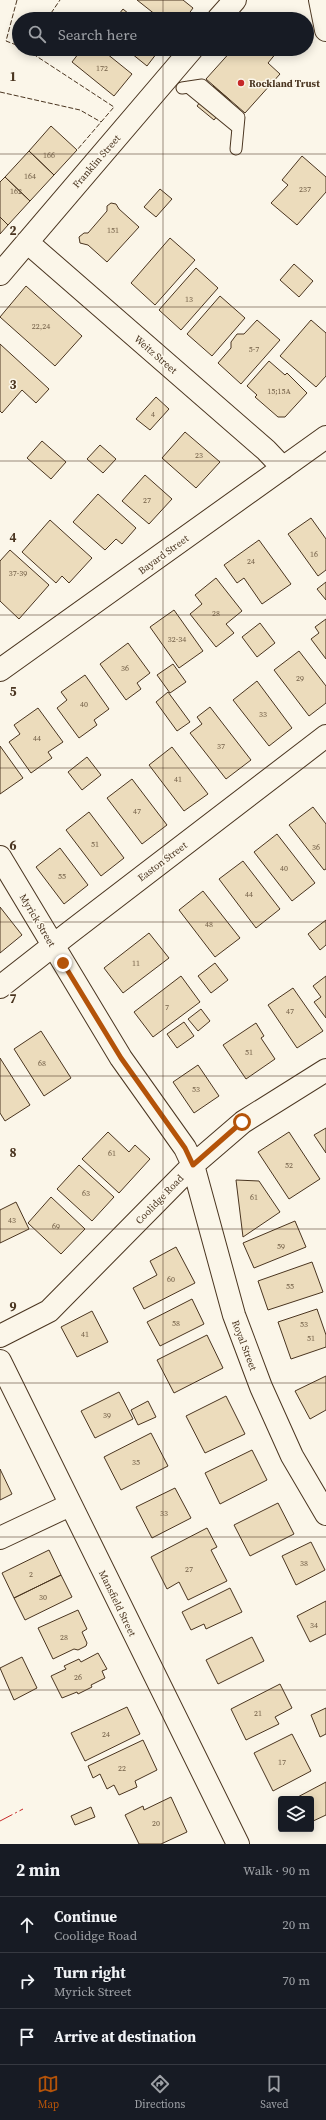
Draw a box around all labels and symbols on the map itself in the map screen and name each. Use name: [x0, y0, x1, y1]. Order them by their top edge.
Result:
house number: 172: [96, 63, 108, 74]
text: 1: [9, 68, 17, 85]
place label: Rockland Trust: [249, 77, 320, 90]
marker: Rockland Trust: [236, 78, 246, 88]
street label: Franklin Street: [70, 131, 124, 191]
house number: 166: [43, 150, 55, 161]
house number: 164: [24, 171, 36, 182]
house number: 237: [299, 184, 311, 195]
house number: 162: [10, 186, 22, 197]
text: 2: [9, 222, 17, 239]
house number: 151: [107, 225, 119, 236]
house number: 13: [185, 294, 193, 305]
house number: 22,24: [32, 321, 50, 332]
street label: Weitz Street: [131, 332, 180, 377]
house number: 5-7: [249, 344, 259, 355]
text: 3: [9, 376, 17, 393]
house number: 15;15A: [267, 386, 292, 397]
house number: 4: [151, 409, 155, 420]
house number: 23: [195, 450, 203, 461]
house number: 27: [143, 495, 151, 506]
text: 4: [9, 529, 17, 546]
street label: Bayard Street: [135, 531, 192, 577]
house number: 16: [310, 549, 318, 560]
house number: 24: [247, 556, 255, 567]
house number: 37-39: [9, 568, 27, 579]
house number: 28: [212, 608, 220, 619]
house number: 32-34: [168, 634, 186, 645]
house number: 36: [121, 663, 129, 674]
house number: 29: [296, 673, 304, 684]
text: 5: [9, 683, 17, 700]
house number: 40: [80, 699, 88, 710]
house number: 33: [259, 709, 267, 720]
house number: 44: [33, 733, 41, 744]
house number: 37: [217, 741, 225, 752]
house number: 41: [174, 774, 182, 785]
house number: 47: [133, 806, 141, 817]
text: 6: [9, 837, 17, 854]
street label: Easton Street: [135, 838, 190, 884]
house number: 51: [91, 839, 99, 850]
house number: 36: [312, 842, 320, 853]
house number: 40: [280, 863, 288, 874]
house number: 55: [58, 871, 66, 882]
house number: 44: [245, 889, 253, 900]
street label: Myrick Street: [17, 891, 59, 950]
house number: 48: [205, 919, 213, 930]
route end: [54, 954, 72, 972]
house number: 11: [132, 958, 140, 969]
text: 7: [9, 990, 17, 1007]
house number: 7: [165, 1002, 169, 1013]
house number: 47: [286, 1006, 294, 1017]
house number: 51: [245, 1047, 253, 1058]
house number: 68: [38, 1058, 46, 1069]
house number: 53: [192, 1084, 200, 1095]
route start: [233, 1113, 251, 1131]
text: 8: [9, 1144, 17, 1161]
house number: 61: [108, 1148, 116, 1159]
house number: 52: [285, 1160, 293, 1171]
street label: Coolidge Road: [132, 1172, 186, 1227]
house number: 63: [82, 1188, 90, 1199]
house number: 61: [250, 1192, 258, 1203]
house number: 43: [8, 1215, 16, 1226]
house number: 69: [52, 1221, 60, 1232]
house number: 59: [277, 1241, 285, 1252]
house number: 60: [167, 1274, 175, 1285]
house number: 55: [286, 1281, 294, 1292]
text: 9: [9, 1298, 17, 1315]
house number: 58: [172, 1318, 180, 1329]
street label: Royal Street: [229, 1318, 260, 1373]
house number: 53: [300, 1319, 308, 1330]
house number: 41: [81, 1329, 89, 1340]
house number: 51: [307, 1333, 315, 1344]
house number: 39: [103, 1410, 111, 1421]
house number: 35: [132, 1457, 140, 1468]
house number: 33: [160, 1508, 168, 1519]
house number: 38: [300, 1558, 308, 1569]
house number: 27: [185, 1564, 193, 1575]
street label: Mansfield Street: [96, 1568, 140, 1639]
house number: 2: [29, 1569, 33, 1580]
house number: 30: [39, 1592, 47, 1603]
house number: 34: [310, 1620, 318, 1631]
house number: 28: [60, 1632, 68, 1643]
house number: 26: [74, 1672, 82, 1683]
house number: 21: [254, 1708, 262, 1719]
house number: 24: [102, 1729, 110, 1740]
house number: 17: [278, 1757, 286, 1768]
house number: 22: [118, 1763, 126, 1774]
house number: 20: [152, 1818, 160, 1829]

